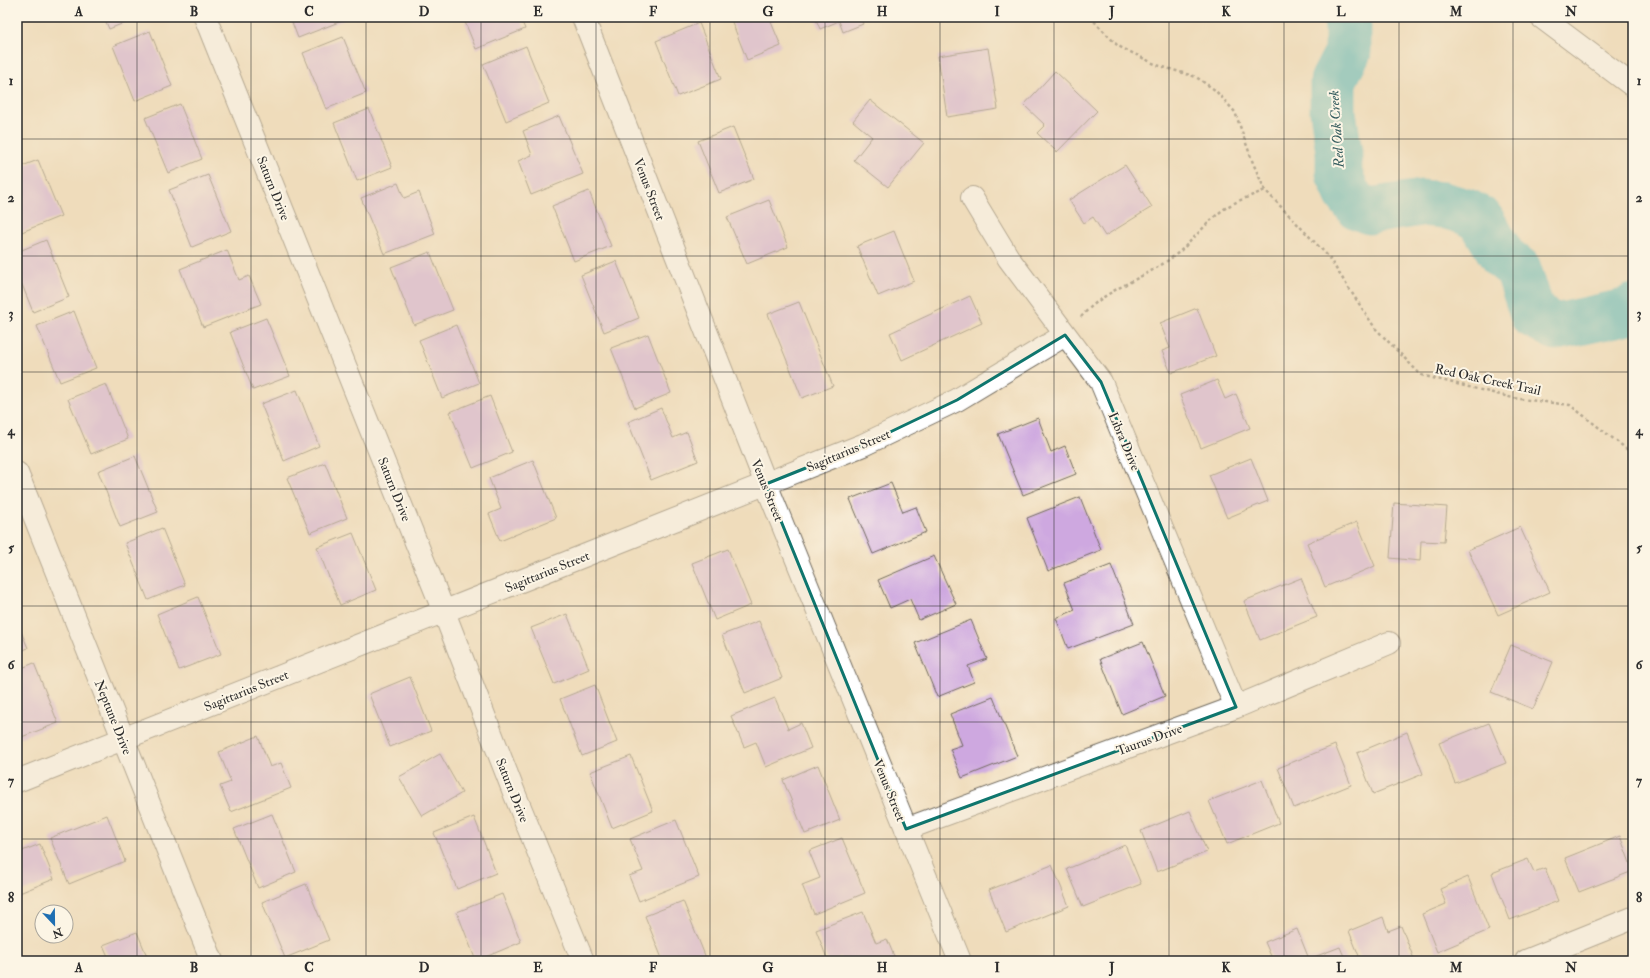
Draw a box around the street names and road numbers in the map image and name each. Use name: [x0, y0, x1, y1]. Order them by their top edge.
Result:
street label: Saturn Drive: [253, 154, 293, 223]
street label: Venus Street: [630, 156, 668, 223]
street label: Red Oak Creek Trail: [1433, 361, 1543, 399]
street label: Libra Drive: [1105, 410, 1144, 473]
street label: Sagittarius Street: [804, 426, 893, 476]
street label: Saturn Drive: [374, 455, 414, 524]
street label: Venus Street: [747, 457, 787, 524]
street label: Sagittarius Street: [503, 548, 592, 596]
street label: Sagittarius Street: [202, 667, 291, 715]
street label: Neptune Drive: [90, 678, 135, 758]
street label: Taurus Drive: [1114, 720, 1185, 759]
street label: Saturn Drive: [492, 756, 532, 825]
street label: Venus Street: [869, 757, 909, 824]

